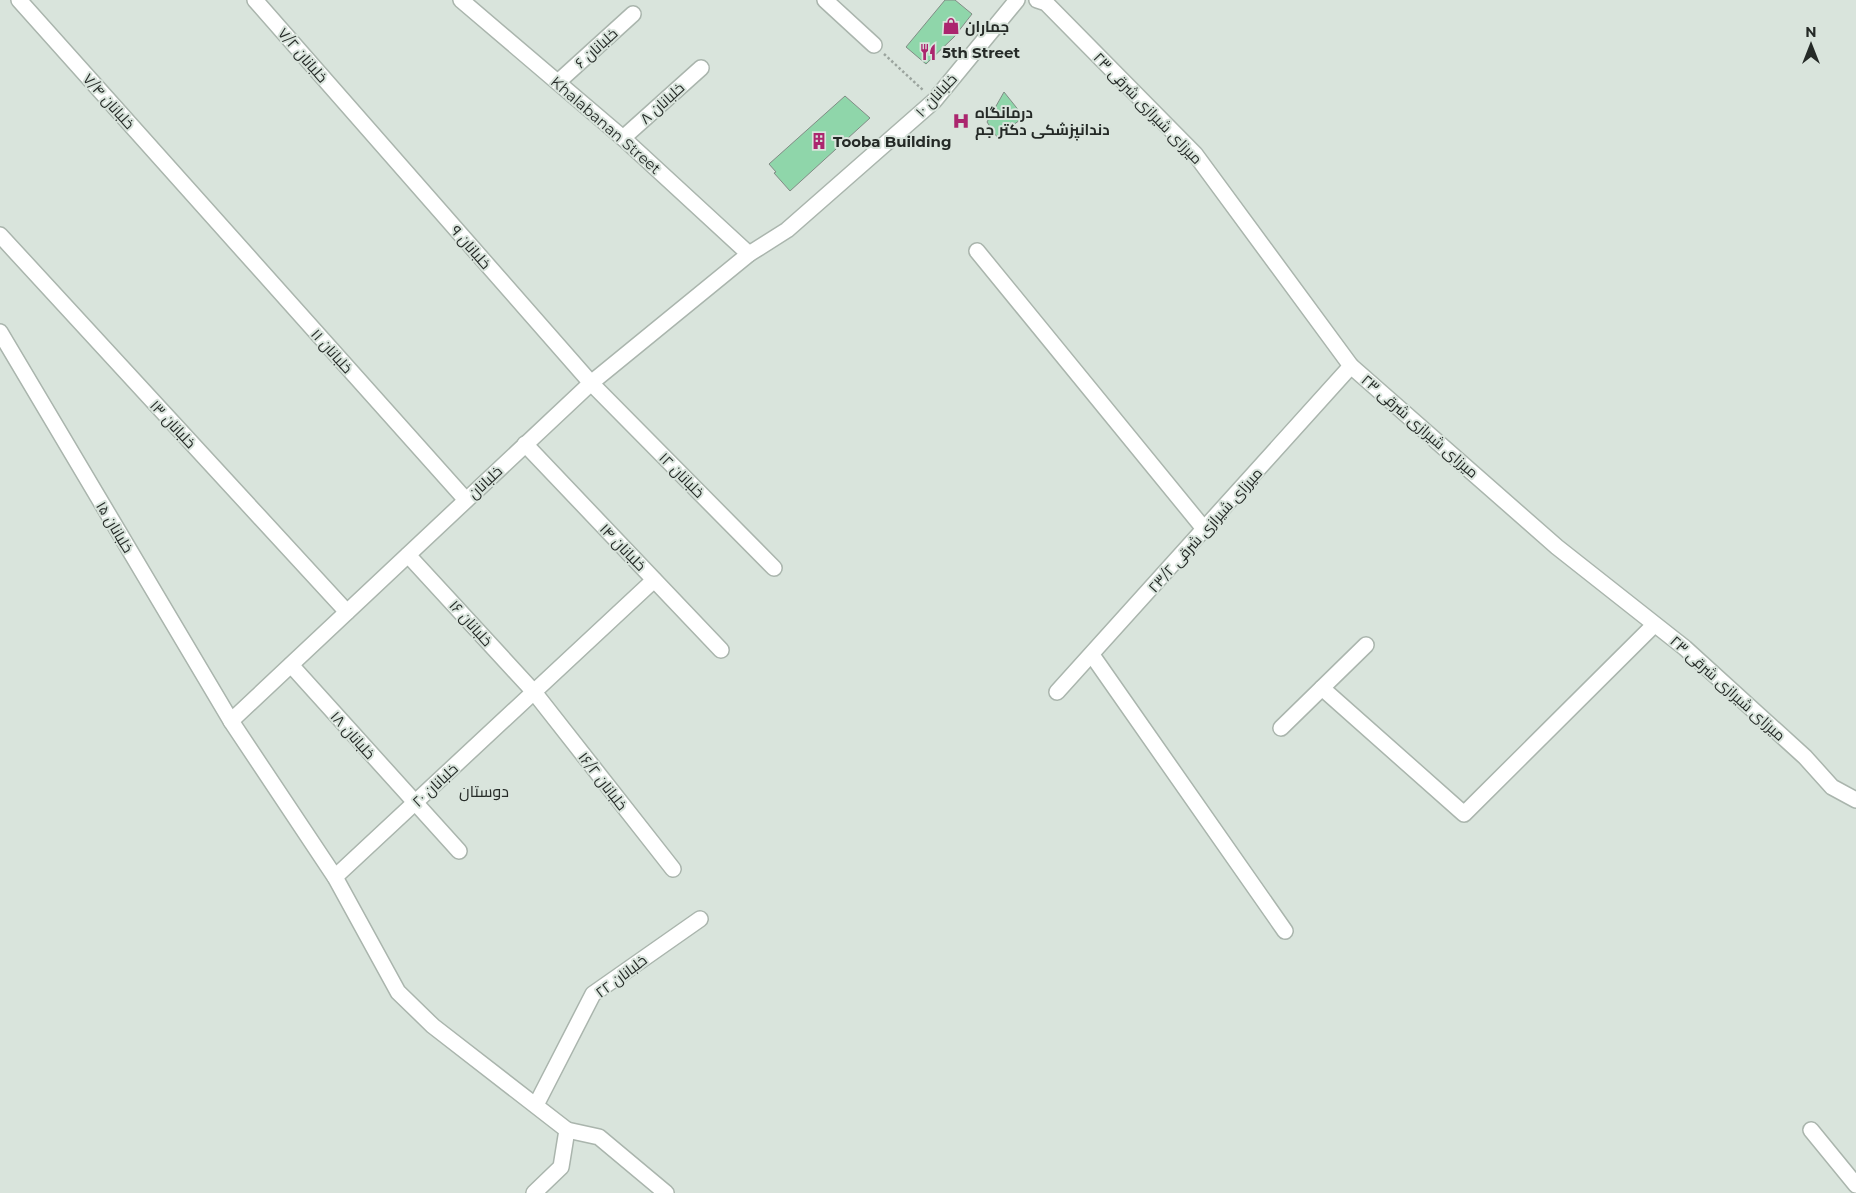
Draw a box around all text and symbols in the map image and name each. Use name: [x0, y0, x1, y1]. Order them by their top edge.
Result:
shop icon: جماران: [941, 16, 961, 36]
place label: جماران: [965, 17, 1009, 36]
north arrow: [1786, 20, 1836, 70]
text: N: [1805, 23, 1817, 41]
street label: ۷/۲ خلبانان: [273, 24, 332, 87]
street label: ۶ خلبانان: [571, 24, 622, 73]
restaurant icon: 5th Street: [918, 42, 938, 62]
place label: 5th Street: [942, 43, 1020, 62]
street label: ۲۳ میرزای شیرازی شرقی: [1089, 48, 1206, 169]
street label: ۷/۴ خلبانان: [78, 69, 139, 133]
street label: ۱۰ خلبانان: [911, 69, 962, 121]
street label: Khalabanan Street: [547, 72, 665, 178]
street label: ۸ خلبانان: [636, 78, 689, 129]
place label: درمانگاه دندانپزشکی دکتر جم: [975, 103, 1110, 141]
hospital icon: درمانگاه دندانپزشکی دکتر جم: [951, 111, 971, 131]
building icon: Tooba Building: [809, 131, 829, 151]
place label: Tooba Building: [833, 132, 951, 151]
street label: ۹ خلبانان: [446, 221, 495, 273]
street label: ۱۱ خلبانان: [306, 325, 357, 378]
street label: ۲۳ میرزای شیرازی شرقی: [1357, 370, 1482, 483]
street label: ۱۳ خلبانان: [145, 396, 200, 453]
street label: ۱۲ خلبانان: [655, 448, 709, 502]
street label: خلبانان: [464, 461, 507, 503]
street label: ۲۳/۲ میرزای شیرازی شرقی: [1144, 464, 1267, 597]
street label: ۱۵ خلبانان: [91, 498, 138, 557]
street label: ۱۴ خلبانان: [595, 519, 650, 575]
street label: ۱۶ خلبانان: [444, 596, 497, 651]
street label: ۲۳ میرزای شیرازی شرقی: [1666, 631, 1790, 746]
street label: ۱۸ خلبانان: [326, 707, 380, 764]
street label: ۱۶/۲ خلبانان: [574, 748, 632, 815]
street label: ۲۰ خلبانان: [408, 759, 463, 812]
district label: دوستان: [459, 782, 509, 802]
street label: ۲۲ خلبانان: [591, 950, 651, 1002]

